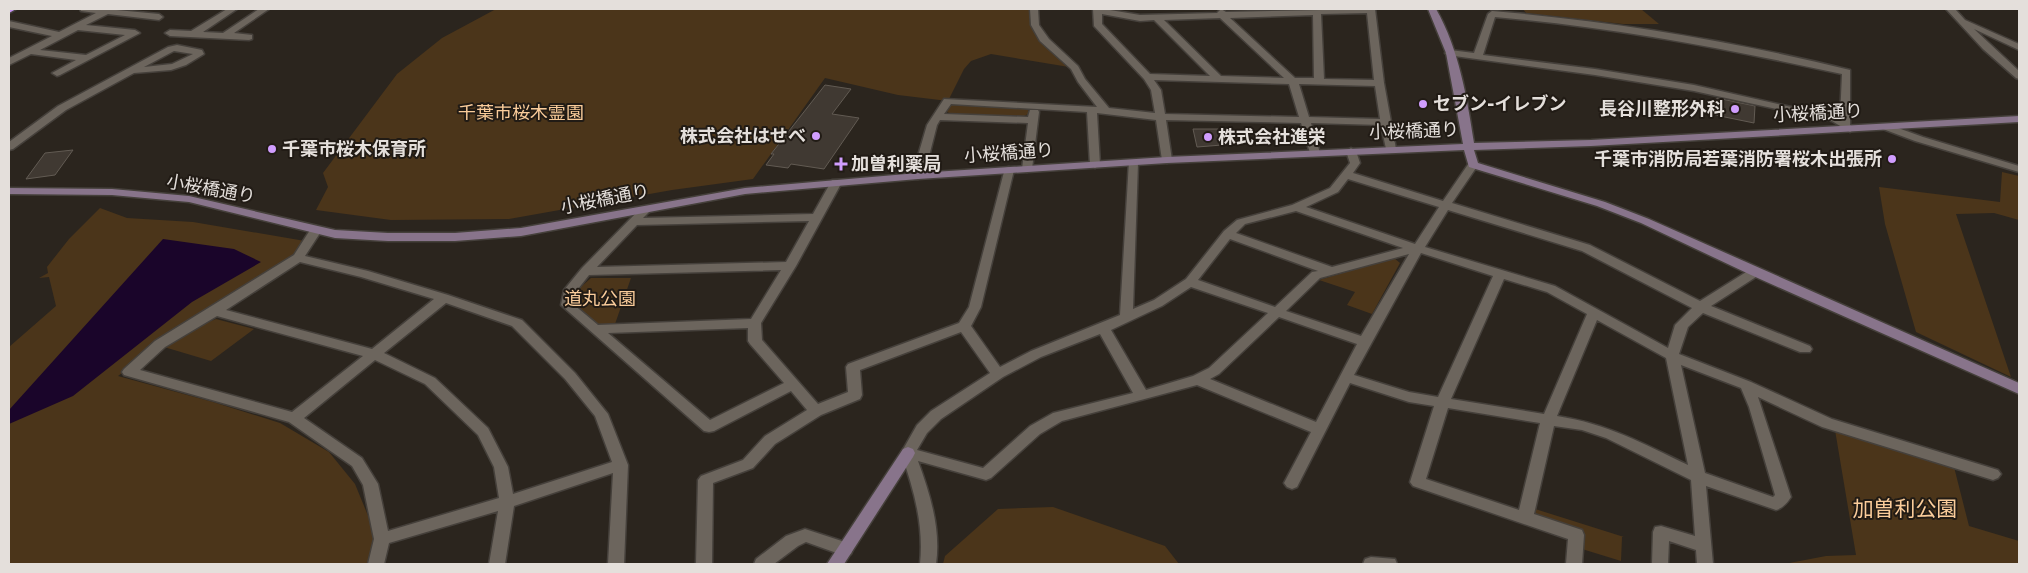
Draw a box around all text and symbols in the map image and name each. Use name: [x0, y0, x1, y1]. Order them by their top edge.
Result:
place label: セブン-イレブン: [1433, 93, 1566, 114]
marker: セブン-イレブン: [1417, 98, 1429, 110]
place label: 長谷川整形外科: [1599, 98, 1725, 119]
street label: 小桜橋通り: [1772, 100, 1863, 125]
park label: 千葉市桜木霊園: [458, 102, 584, 123]
marker: 長谷川整形外科: [1729, 103, 1741, 115]
street label: 小桜橋通り: [1369, 118, 1459, 143]
place label: 株式会社はせべ: [680, 125, 806, 146]
place label: 株式会社進栄: [1218, 126, 1326, 147]
marker: 株式会社はせべ: [810, 130, 822, 142]
marker: 株式会社進栄: [1202, 131, 1214, 143]
place label: 千葉市桜木保育所: [282, 138, 426, 159]
street label: 小桜橋通り: [963, 139, 1055, 166]
marker: 千葉市桜木保育所: [266, 143, 278, 155]
place label: 千葉市消防局若葉消防署桜木出張所: [1594, 148, 1882, 169]
place label: 加曽利薬局: [851, 153, 941, 174]
marker: 千葉市消防局若葉消防署桜木出張所: [1886, 153, 1898, 165]
marker: 加曽利薬局: [835, 158, 847, 170]
street label: 小桜橋通り: [165, 170, 257, 207]
street label: 小桜橋通り: [559, 180, 651, 217]
park label: 道丸公園: [564, 288, 636, 309]
park label: 加曽利公園: [1853, 497, 1958, 521]

